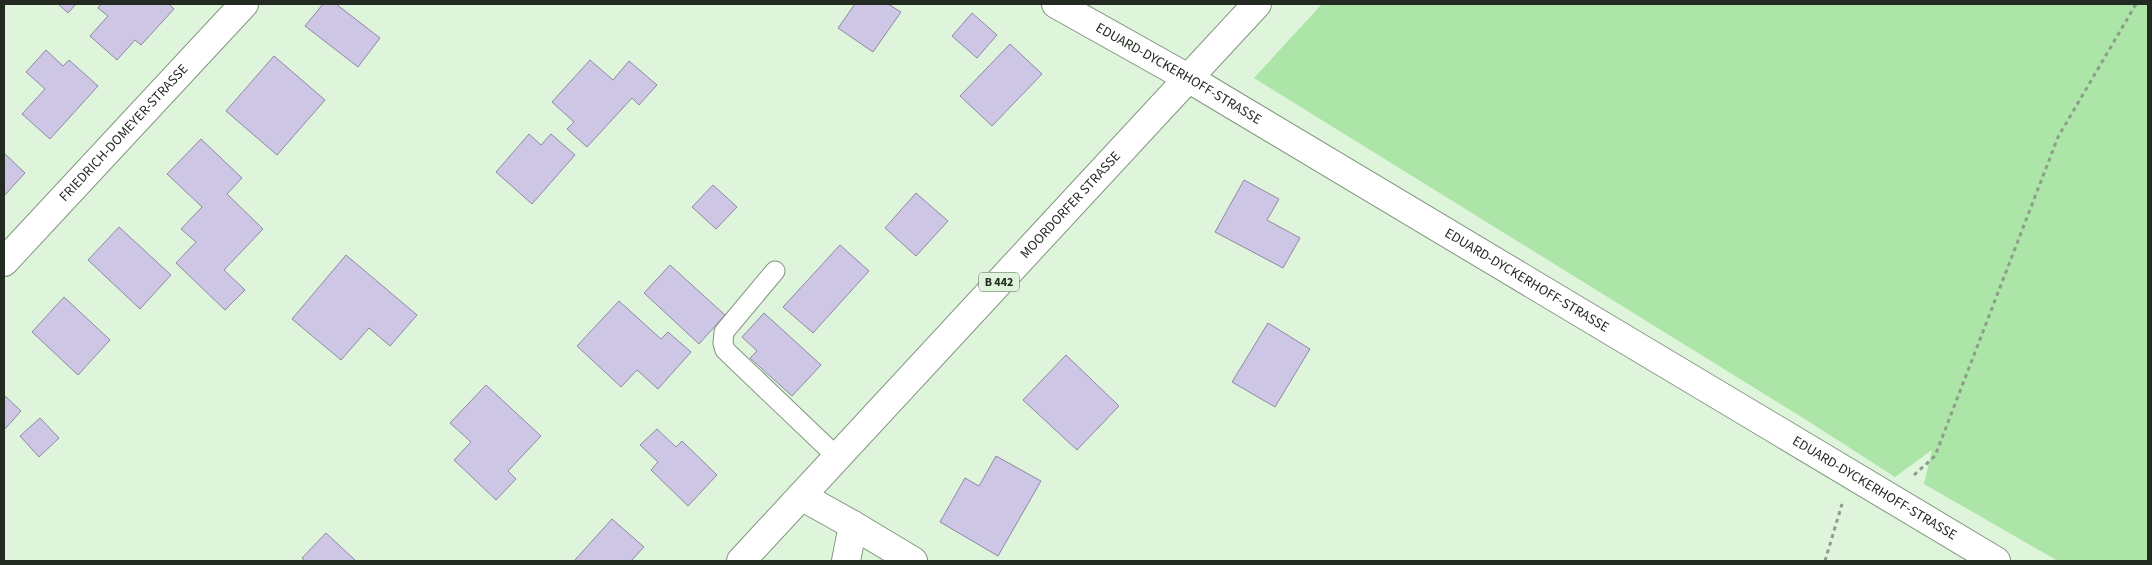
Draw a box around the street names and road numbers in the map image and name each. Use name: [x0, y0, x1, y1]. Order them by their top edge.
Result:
street label: EDUARD-DYCKERHOFF-STRASSE: [1092, 18, 1265, 130]
street label: FRIEDRICH-DOMEYER-STRASSE: [55, 60, 193, 206]
street label: MOORDORFER STRASSE: [1016, 147, 1126, 263]
street label: EDUARD-DYCKERHOFF-STRASSE: [1441, 224, 1613, 337]
road number: B 442: [979, 272, 1019, 292]
street label: EDUARD-DYCKERHOFF-STRASSE: [1788, 431, 1960, 545]

